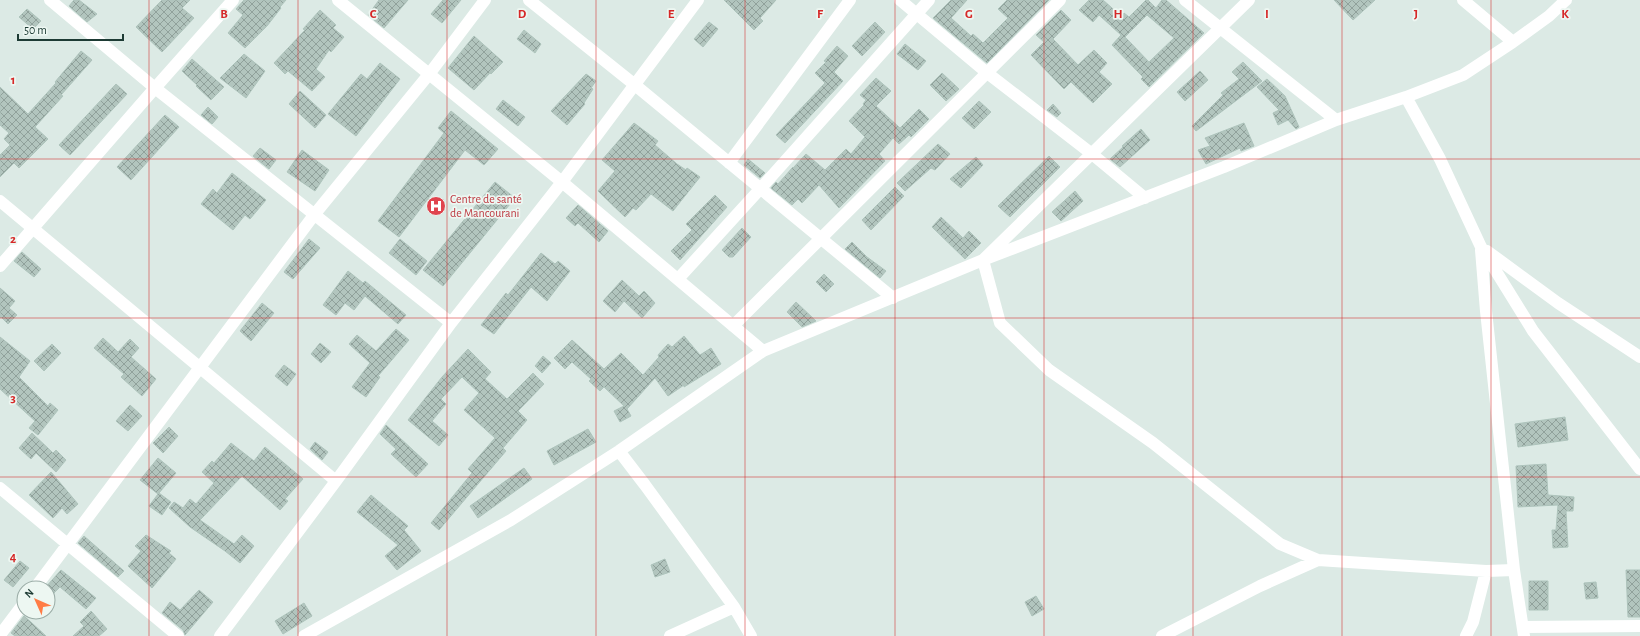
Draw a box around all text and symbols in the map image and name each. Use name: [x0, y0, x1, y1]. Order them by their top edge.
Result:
text: B: [220, 8, 228, 21]
text: C: [370, 8, 377, 21]
text: D: [518, 8, 527, 21]
text: E: [668, 8, 675, 21]
text: F: [817, 8, 824, 21]
text: G: [965, 8, 973, 21]
text: H: [1113, 8, 1123, 21]
text: I: [1265, 8, 1269, 21]
text: J: [1414, 8, 1418, 21]
text: K: [1561, 8, 1569, 21]
scale bar: [18, 16, 123, 42]
text: 50 m: [24, 24, 47, 36]
text: 1: [11, 74, 15, 87]
place label: Centre de santé de Mancourani: [450, 193, 522, 219]
hospital icon: Centre de santé de Mancourani: [425, 195, 447, 217]
text: 2: [10, 233, 16, 246]
text: 3: [10, 392, 16, 405]
text: 4: [10, 551, 17, 564]
north arrow: [16, 580, 56, 620]
text: N: [23, 587, 36, 600]

